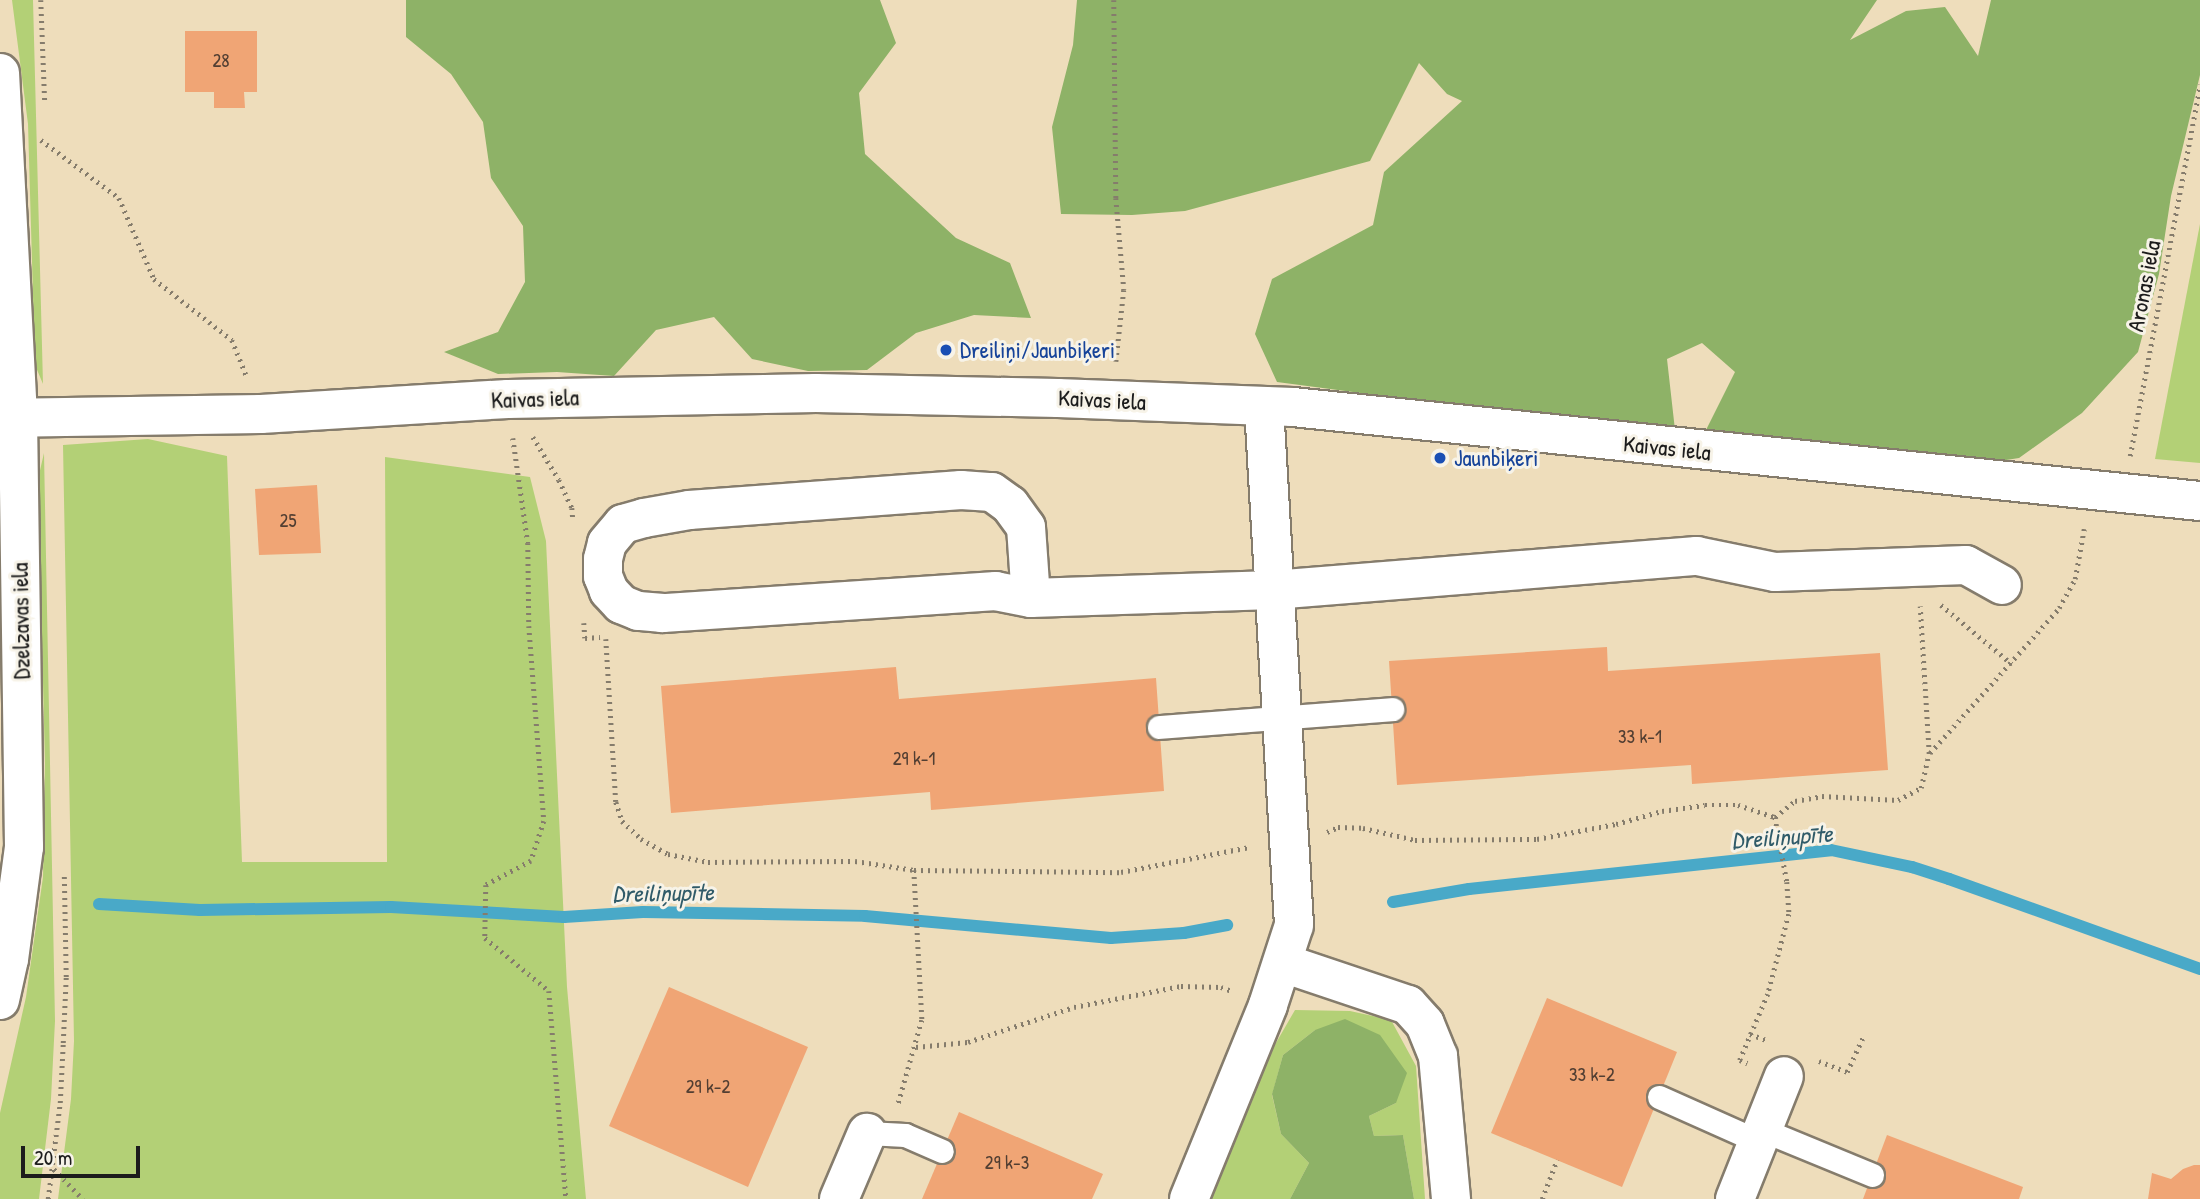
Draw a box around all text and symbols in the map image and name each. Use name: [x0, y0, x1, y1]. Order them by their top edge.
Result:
house number: 28: [212, 50, 230, 72]
street label: Aronas iela: [2122, 238, 2166, 334]
place label: Dreiliņi/Jaunbiķeri: [960, 336, 1115, 364]
marker: Dreiliņi/Jaunbiķeri: [938, 342, 954, 358]
street label: Kaivas iela: [491, 384, 579, 414]
street label: Kaivas iela: [1057, 384, 1147, 416]
street label: Kaivas iela: [1622, 430, 1712, 466]
place label: Jaunbiķeri: [1454, 444, 1538, 472]
marker: Jaunbiķeri: [1432, 450, 1448, 466]
house number: 25: [280, 510, 296, 532]
street label: Dzelzavas iela: [6, 562, 36, 680]
house number: 33 k-1: [1618, 726, 1662, 748]
house number: 29 k-1: [893, 748, 935, 770]
water label: Dreiliņupīte: [1731, 819, 1833, 855]
water label: Dreiliņupīte: [612, 878, 714, 908]
house number: 33 k-2: [1569, 1064, 1615, 1086]
house number: 29 k-2: [686, 1076, 730, 1098]
scale bar: [24, 1132, 144, 1176]
text: 20 m: [34, 1143, 72, 1172]
house number: 29 k-3: [985, 1152, 1029, 1174]

